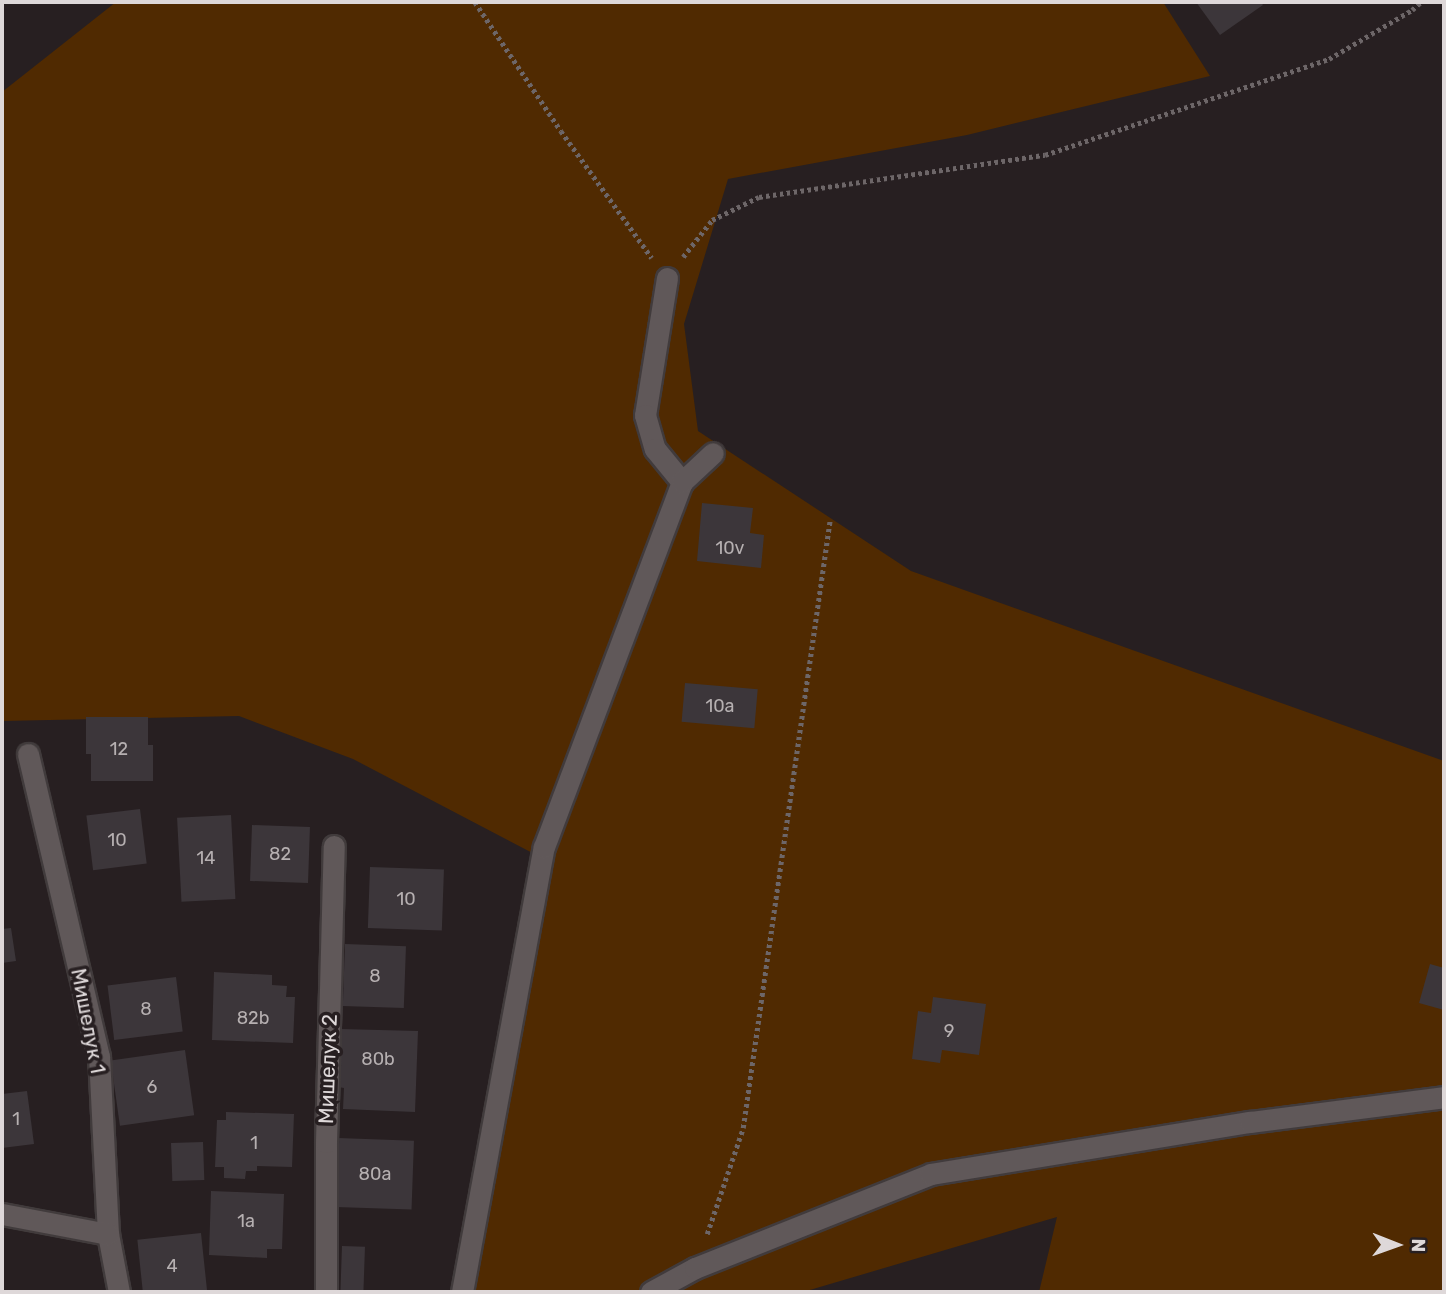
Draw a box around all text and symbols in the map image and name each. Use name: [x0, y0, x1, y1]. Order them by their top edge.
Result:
house number: 10v: [715, 537, 745, 559]
house number: 10a: [705, 695, 735, 717]
house number: 12: [110, 738, 128, 760]
house number: 10: [107, 829, 127, 851]
house number: 82: [269, 843, 291, 865]
house number: 14: [197, 847, 215, 869]
house number: 10: [396, 888, 416, 910]
house number: 8: [369, 965, 381, 987]
street label: Мишелук 1: [65, 966, 111, 1076]
house number: 8: [140, 998, 152, 1020]
house number: 82b: [237, 1007, 269, 1029]
street label: Мишелук 2: [313, 1014, 343, 1124]
house number: 9: [944, 1020, 954, 1042]
house number: 80b: [361, 1048, 395, 1070]
house number: 6: [147, 1076, 157, 1098]
house number: 1: [12, 1108, 20, 1130]
house number: 1: [250, 1132, 258, 1154]
house number: 80a: [359, 1163, 391, 1185]
house number: 1a: [237, 1210, 255, 1232]
north arrow: [1362, 1210, 1432, 1280]
text: N: [1407, 1238, 1430, 1252]
house number: 4: [166, 1255, 178, 1277]

